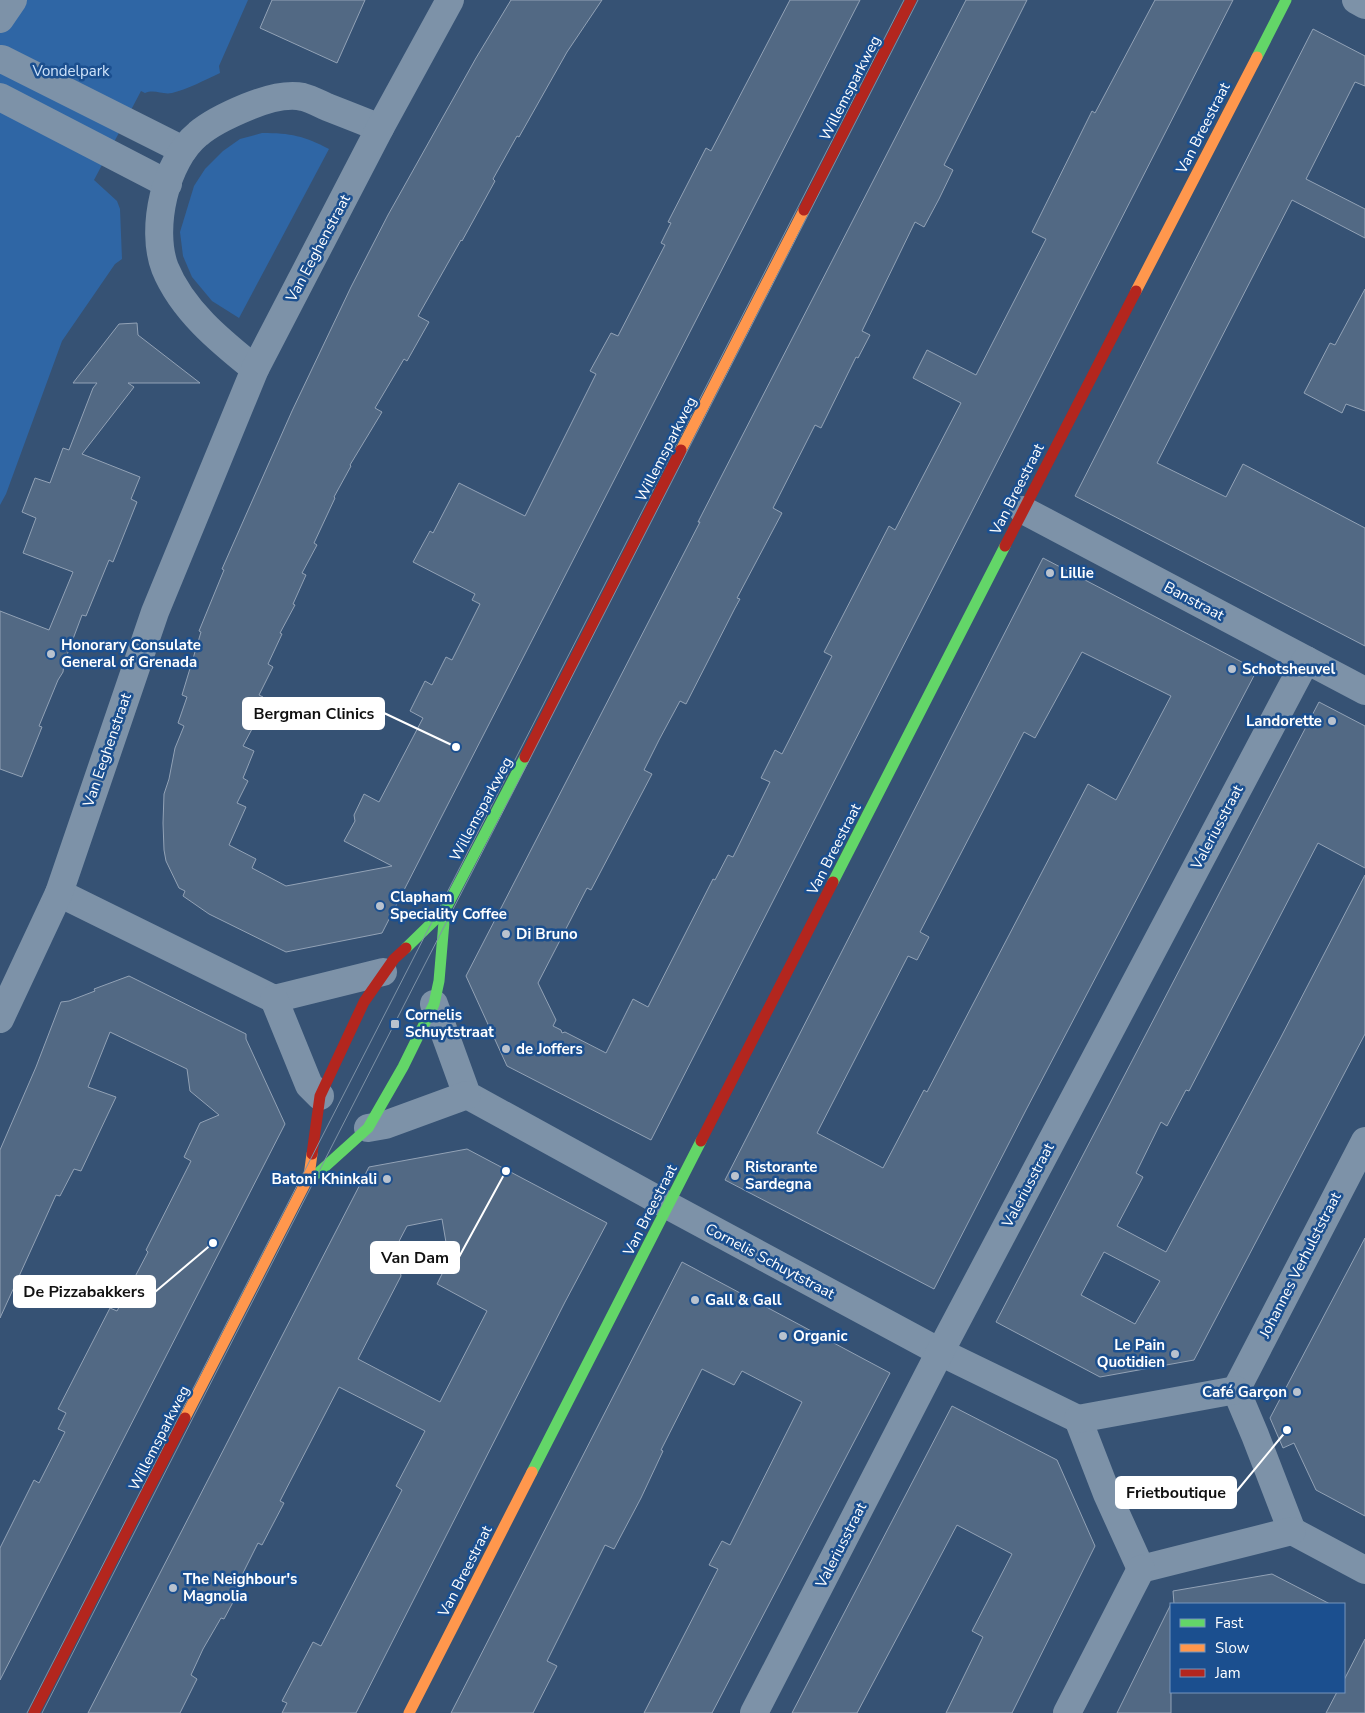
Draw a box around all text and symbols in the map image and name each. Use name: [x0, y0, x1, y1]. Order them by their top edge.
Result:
street label: Willemsparkweg: [815, 32, 885, 144]
park label: Vondelpark: [31, 61, 110, 81]
street label: Van Breestraat: [1171, 78, 1235, 178]
street label: Van Eeghenstraat: [281, 190, 355, 306]
street label: Willemsparkweg: [631, 393, 701, 505]
street label: Van Breestraat: [985, 439, 1049, 539]
place label: Lillie: [1060, 563, 1094, 583]
marker: Lillie: [1044, 567, 1056, 579]
street label: Banstraat: [1160, 577, 1228, 626]
place label: Honorary Consulate General of Grenada: [61, 635, 201, 672]
marker: Honorary Consulate General of Grenada: [45, 648, 57, 660]
place label: Schotsheuvel: [1242, 659, 1335, 679]
marker: Schotsheuvel: [1226, 663, 1238, 675]
street label: Van Eeghenstraat: [78, 690, 136, 811]
callout: Bergman Clinics: [243, 698, 384, 729]
text: Bergman Clinics: [254, 703, 375, 725]
place label: Landorette: [1246, 711, 1322, 731]
marker: Landorette: [1326, 715, 1338, 727]
street label: Willemsparkweg: [445, 753, 517, 865]
street label: Valeriusstraat: [1186, 781, 1248, 874]
street label: Van Breestraat: [802, 799, 866, 899]
place label: Clapham Speciality Coffee: [390, 887, 507, 924]
marker: Clapham Speciality Coffee: [374, 900, 386, 912]
place label: Di Bruno: [516, 924, 578, 944]
marker: Di Bruno: [500, 928, 512, 940]
place label: Cornelis Schuytstraat: [405, 1005, 494, 1042]
marker: Cornelis Schuytstraat: [389, 1018, 401, 1030]
place label: de Joffers: [516, 1039, 583, 1059]
marker: de Joffers: [500, 1043, 512, 1055]
street label: Valeriusstraat: [997, 1139, 1059, 1232]
place label: Ristorante Sardegna: [745, 1157, 817, 1194]
street label: Van Breestraat: [618, 1160, 682, 1260]
place label: Batoni Khinkali: [271, 1169, 377, 1189]
marker: Ristorante Sardegna: [729, 1170, 741, 1182]
marker: Batoni Khinkali: [381, 1173, 393, 1185]
street label: Johannes Verhulststraat: [1254, 1188, 1346, 1342]
street label: Cornelis Schuytstraat: [702, 1218, 839, 1304]
callout: Van Dam: [371, 1242, 459, 1273]
text: Van Dam: [380, 1247, 449, 1269]
callout: De Pizzabakkers: [14, 1276, 155, 1307]
text: De Pizzabakkers: [23, 1281, 145, 1303]
place label: Gall & Gall: [705, 1290, 782, 1310]
marker: Gall & Gall: [689, 1294, 701, 1306]
place label: Organic: [793, 1326, 847, 1346]
marker: Organic: [777, 1330, 789, 1342]
place label: Le Pain Quotidien: [1097, 1335, 1165, 1372]
marker: Le Pain Quotidien: [1169, 1348, 1181, 1360]
street label: Willemsparkweg: [124, 1382, 194, 1494]
place label: Café Garçon: [1202, 1382, 1287, 1402]
marker: Café Garçon: [1291, 1386, 1303, 1398]
callout: Frietboutique: [1116, 1477, 1236, 1508]
text: Frietboutique: [1126, 1482, 1226, 1504]
street label: Valeriusstraat: [811, 1498, 871, 1592]
street label: Van Breestraat: [433, 1521, 497, 1621]
place label: The Neighbour's Magnolia: [183, 1569, 297, 1606]
marker: The Neighbour's Magnolia: [167, 1582, 179, 1594]
legend: [1170, 1603, 1345, 1693]
text: Fast: [1215, 1613, 1244, 1633]
text: Slow: [1215, 1638, 1250, 1658]
text: Jam: [1214, 1663, 1241, 1683]

